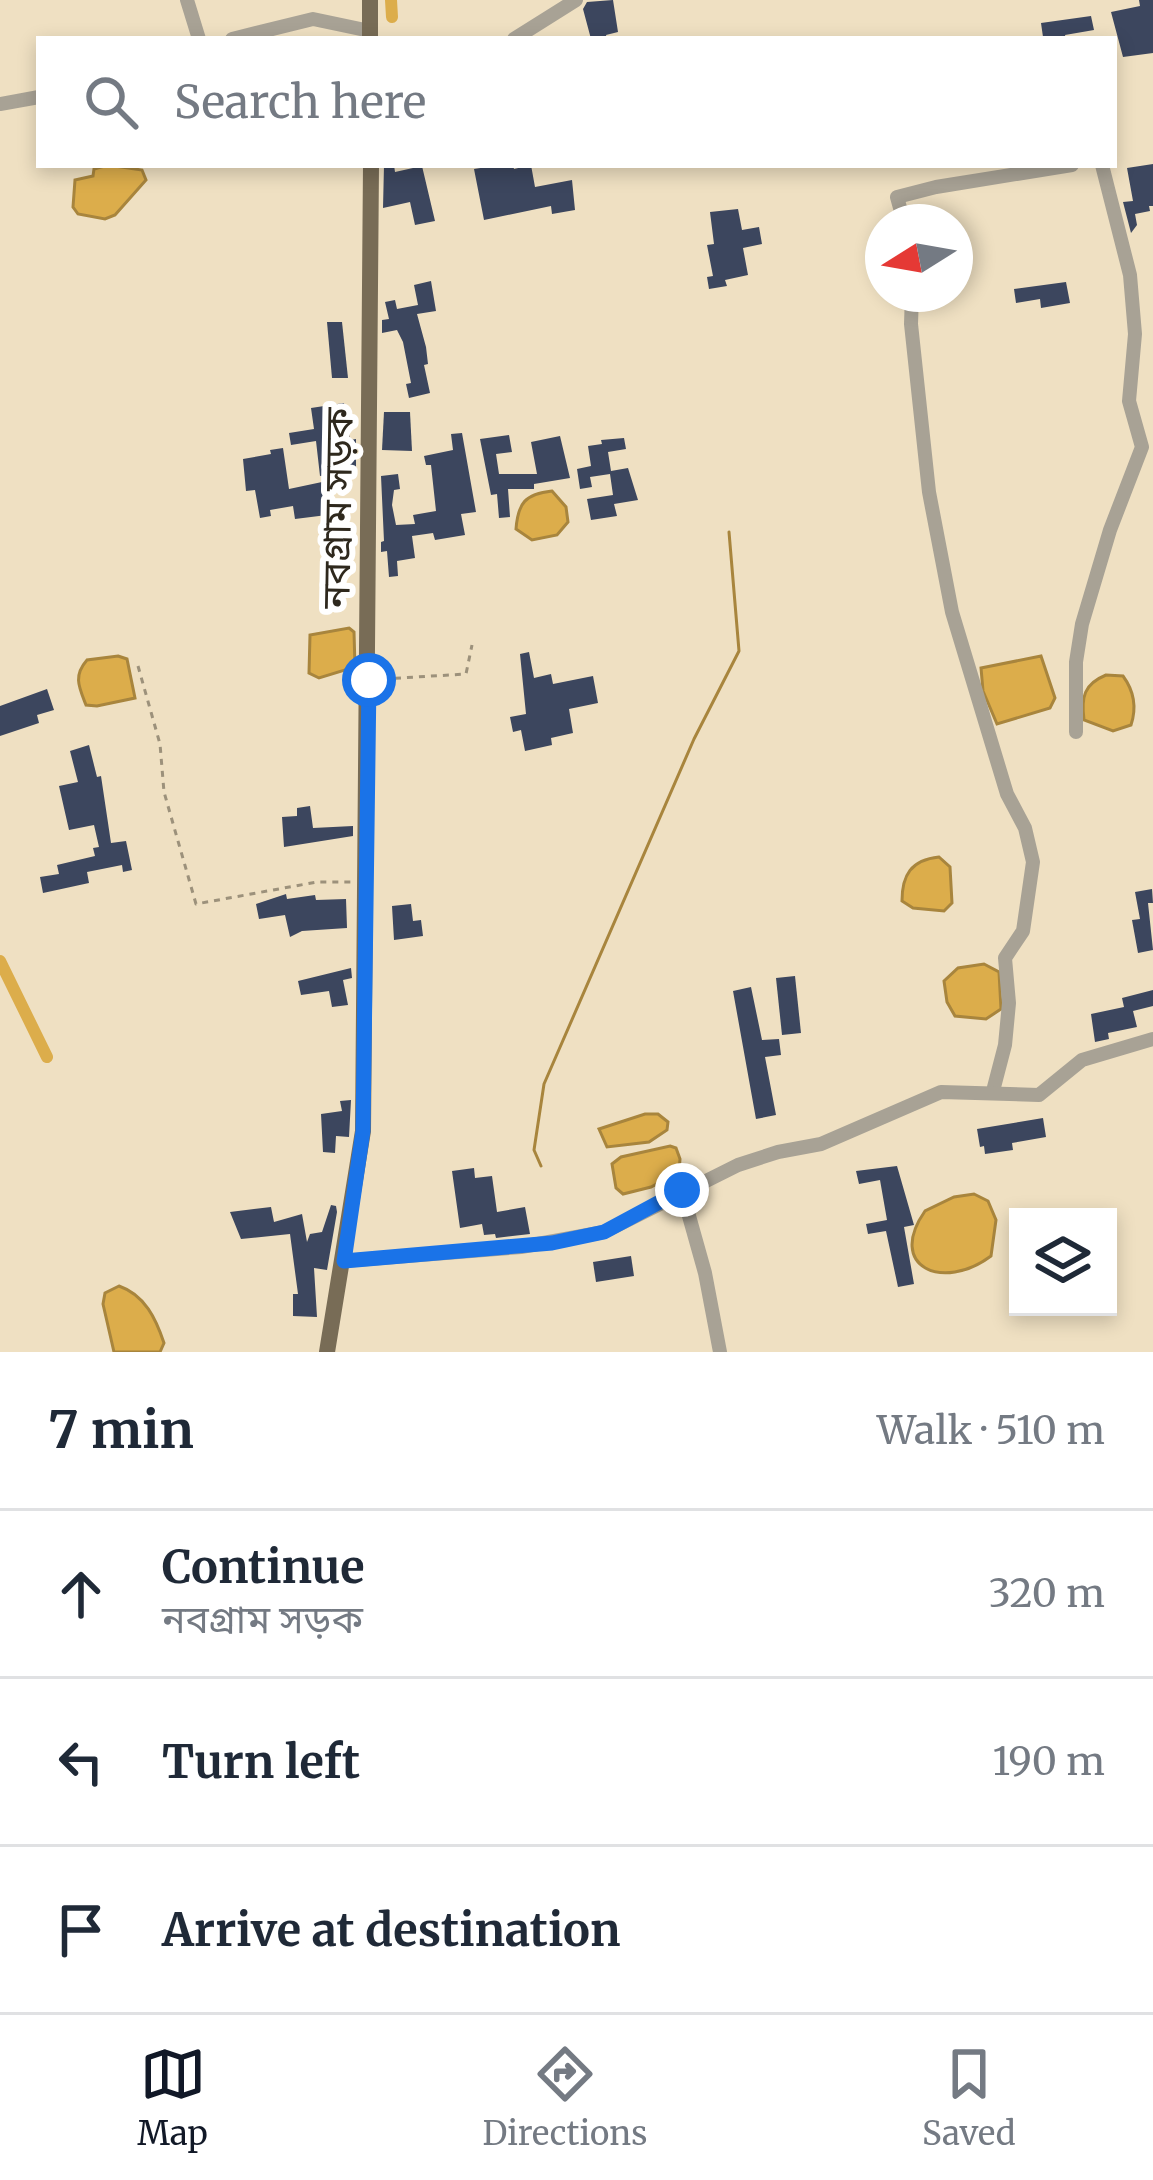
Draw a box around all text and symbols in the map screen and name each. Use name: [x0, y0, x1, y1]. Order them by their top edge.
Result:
search box: [36, 36, 1117, 168]
icon: search: [78, 69, 144, 135]
text: Search here: [174, 74, 426, 130]
north arrow: [865, 204, 973, 312]
street label: নবগ্রাম সড়ক: [311, 407, 364, 610]
route start: [342, 653, 396, 707]
route end: [655, 1163, 709, 1217]
map controls: [1009, 1208, 1117, 1316]
button: layers: [1009, 1208, 1117, 1316]
text: 7 min: [48, 1398, 194, 1462]
text: Walk · 510 m: [877, 1406, 1105, 1455]
text: Continue: [162, 1539, 364, 1595]
icon: ahead: [48, 1561, 114, 1627]
text: 320 m: [988, 1569, 1105, 1618]
text: নবগ্রাম সড়ক: [162, 1595, 363, 1644]
icon: left: [48, 1729, 114, 1795]
text: Turn left: [162, 1734, 360, 1790]
text: 190 m: [993, 1737, 1105, 1786]
icon: arrive: [48, 1897, 114, 1963]
text: Arrive at destination: [162, 1902, 620, 1958]
tab: Map: [137, 2041, 208, 2154]
tab: Directions: [482, 2041, 647, 2154]
tab: Saved: [922, 2041, 1016, 2154]

